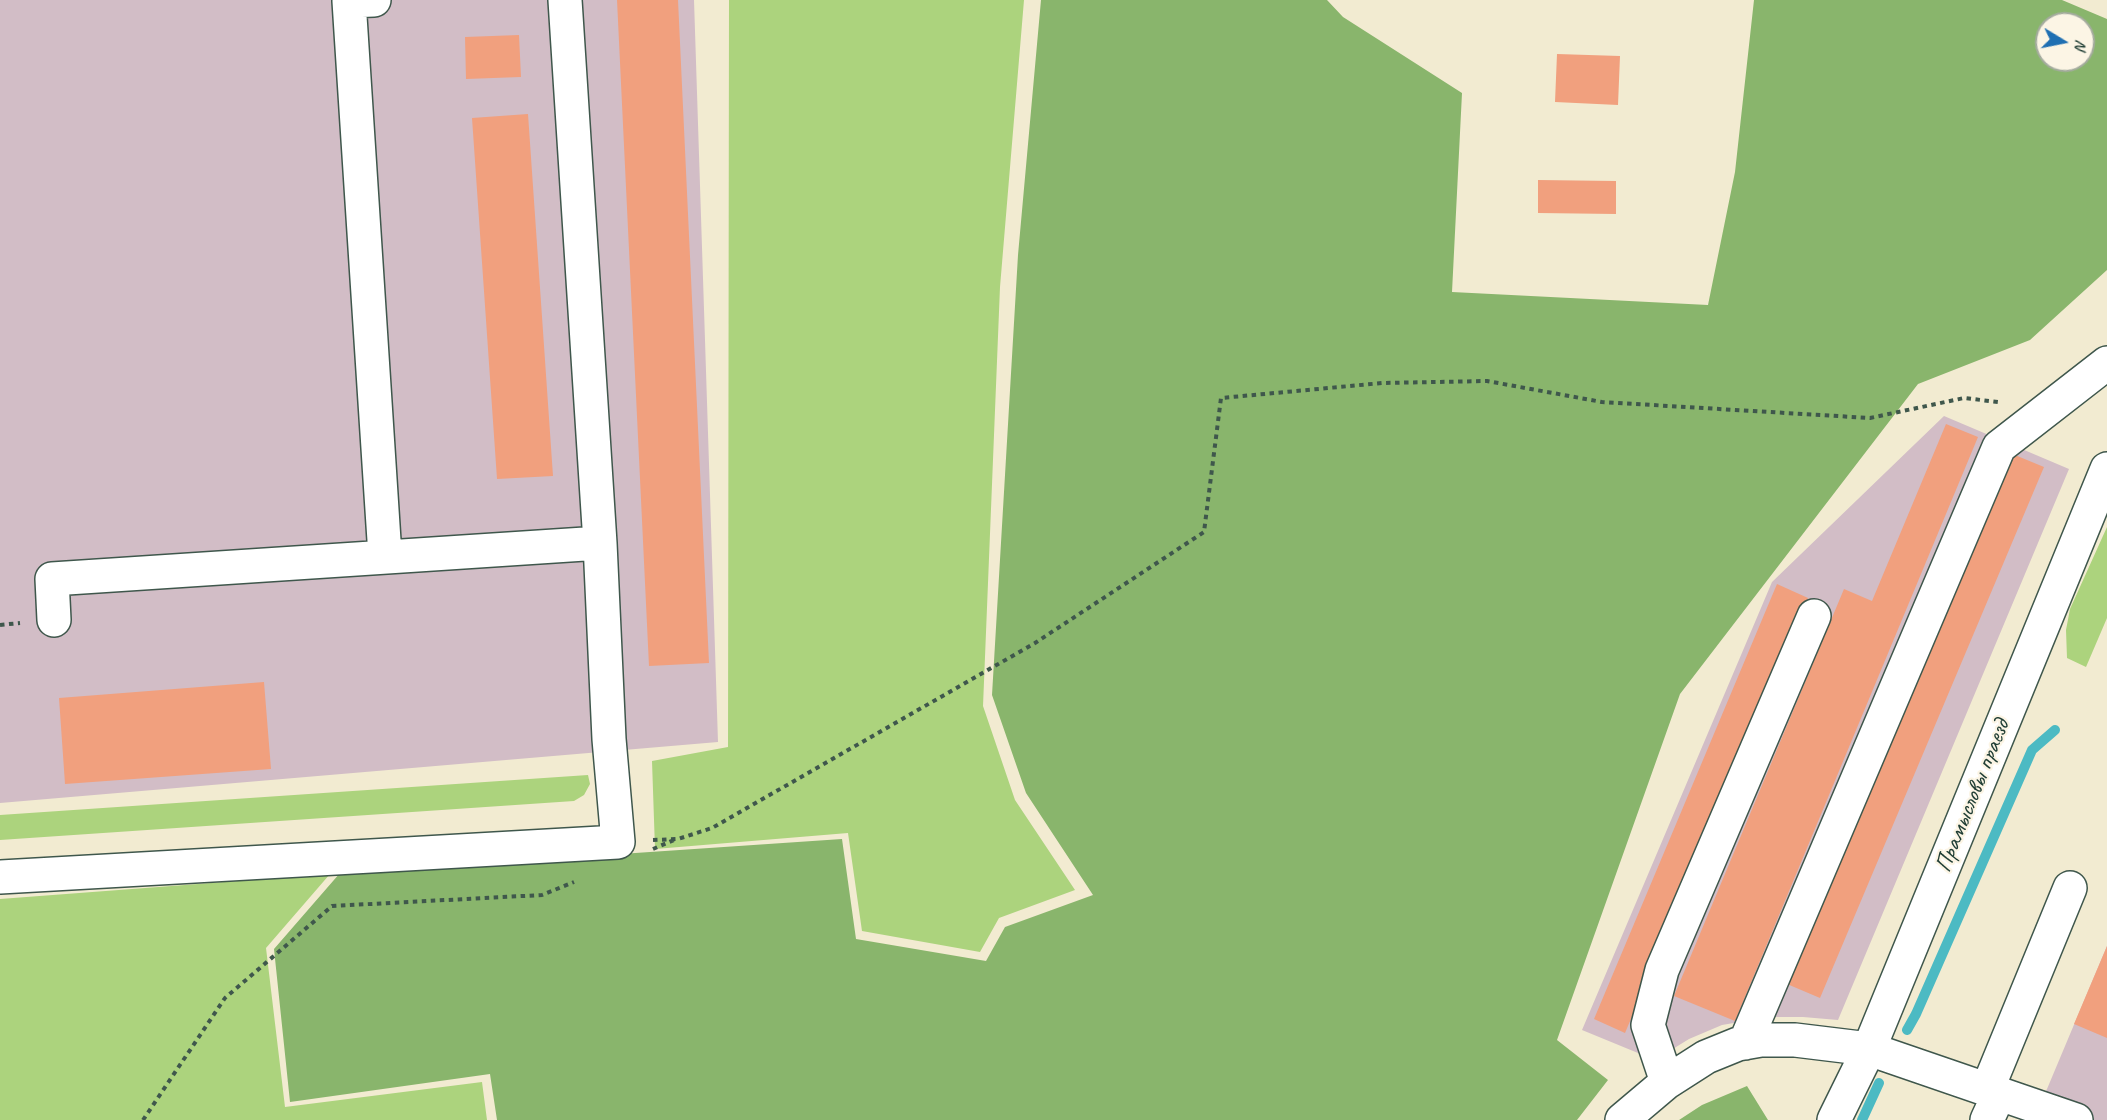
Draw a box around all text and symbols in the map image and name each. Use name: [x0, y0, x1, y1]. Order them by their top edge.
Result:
north arrow: [2035, 12, 2095, 72]
text: N: [2070, 38, 2091, 51]
street label: Прамысловы праезд: [1929, 715, 2017, 877]

